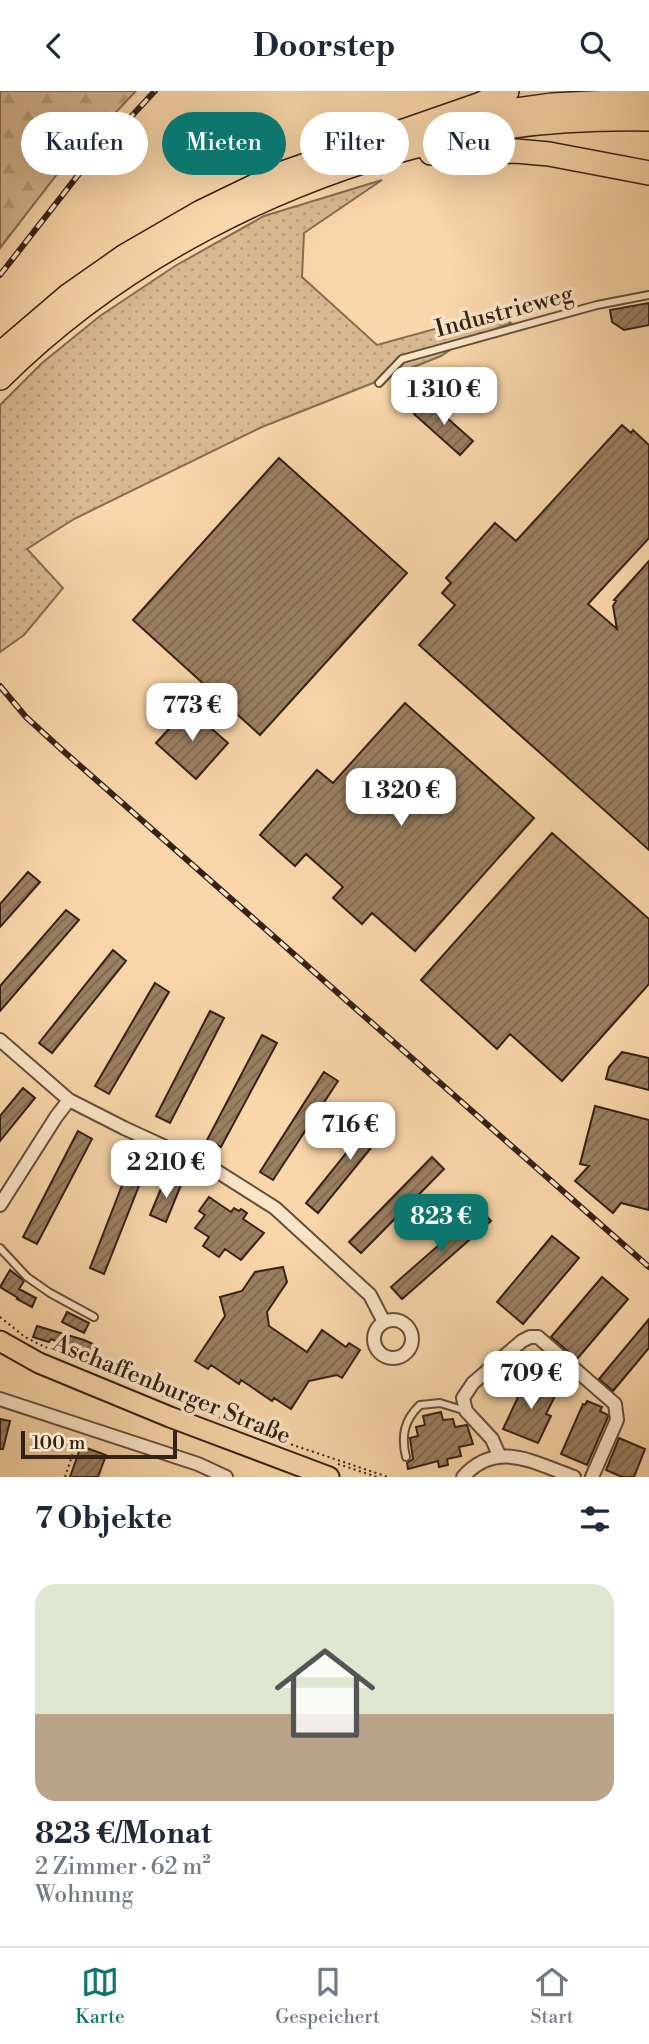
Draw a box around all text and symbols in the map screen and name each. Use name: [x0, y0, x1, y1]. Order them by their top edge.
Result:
text: Doorstep: [253, 26, 396, 66]
icon: back: [35, 27, 73, 65]
icon: search: [576, 27, 614, 65]
chip: Kaufen: [21, 112, 148, 175]
chip: Mieten: [162, 112, 286, 175]
chip: Filter: [300, 112, 409, 175]
chip: Neu: [423, 112, 515, 175]
street label: Industrieweg: [432, 279, 577, 345]
pin: 1 310 €: [379, 367, 509, 427]
text: 1 310 €: [407, 376, 481, 404]
pin: 773 €: [143, 683, 241, 743]
text: 773 €: [162, 692, 222, 720]
pin: 1 320 €: [336, 769, 466, 828]
text: 1 320 €: [362, 777, 440, 805]
pin: 716 €: [301, 1103, 399, 1162]
text: 716 €: [321, 1111, 379, 1139]
pin: 2 210 €: [101, 1141, 231, 1200]
text: 2 210 €: [127, 1149, 205, 1177]
pin: 823 €: [392, 1195, 490, 1254]
text: 823 €: [410, 1203, 472, 1231]
street label: Aschaffenburger Straße: [47, 1328, 295, 1451]
pin: 709 €: [482, 1351, 580, 1411]
text: 709 €: [500, 1360, 562, 1388]
scale bar: [21, 1428, 177, 1460]
text: 100 m: [32, 1431, 85, 1455]
text: 7 Objekte: [35, 1500, 172, 1538]
icon: filters: [576, 1500, 614, 1538]
icon: home: [262, 1630, 388, 1756]
text: 823 €/Monat: [35, 1815, 212, 1853]
text: 2 Zimmer · 62 m²: [35, 1853, 211, 1881]
text: Wohnung: [35, 1881, 133, 1909]
tab: Karte: [75, 1963, 125, 2029]
tab: Gespeichert: [275, 1963, 380, 2029]
tab: Start: [531, 1963, 574, 2029]

